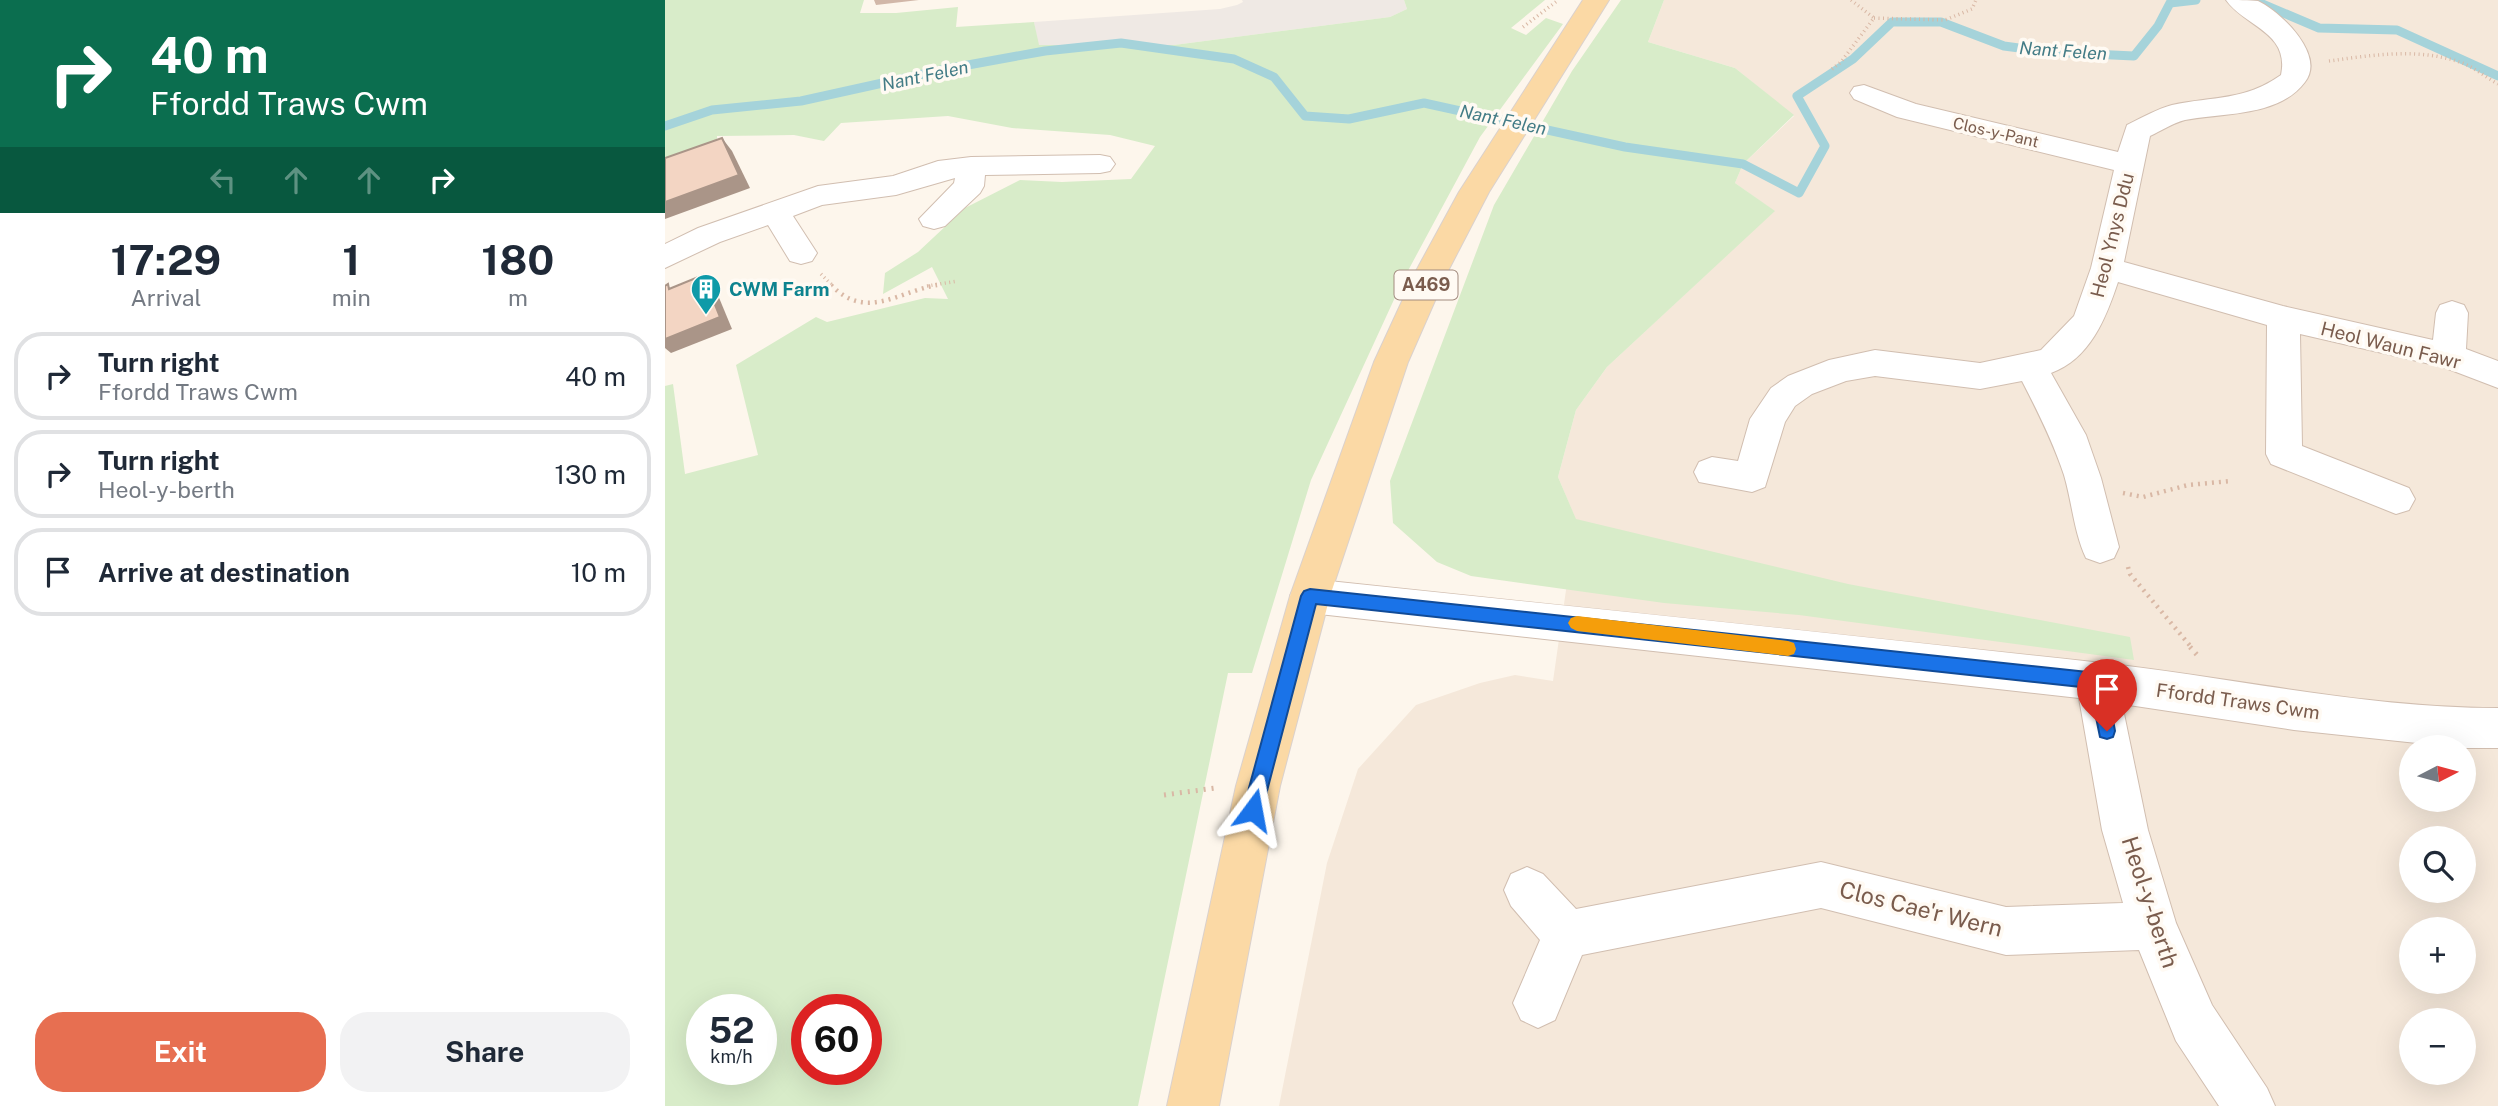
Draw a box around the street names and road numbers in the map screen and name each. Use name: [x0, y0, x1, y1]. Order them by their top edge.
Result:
street label: Clos-y-Pant: [1951, 113, 2041, 152]
street label: Heol Ynys Ddu: [2086, 170, 2138, 300]
road number: A469: [1395, 270, 1457, 300]
street label: Heol Waun Fawr: [2319, 317, 2463, 373]
street label: Ffordd Traws Cwm: [2155, 679, 2321, 723]
street label: Heol-y-berth: [2116, 833, 2184, 971]
street label: Clos Cae'r Wern: [1837, 875, 2005, 942]

